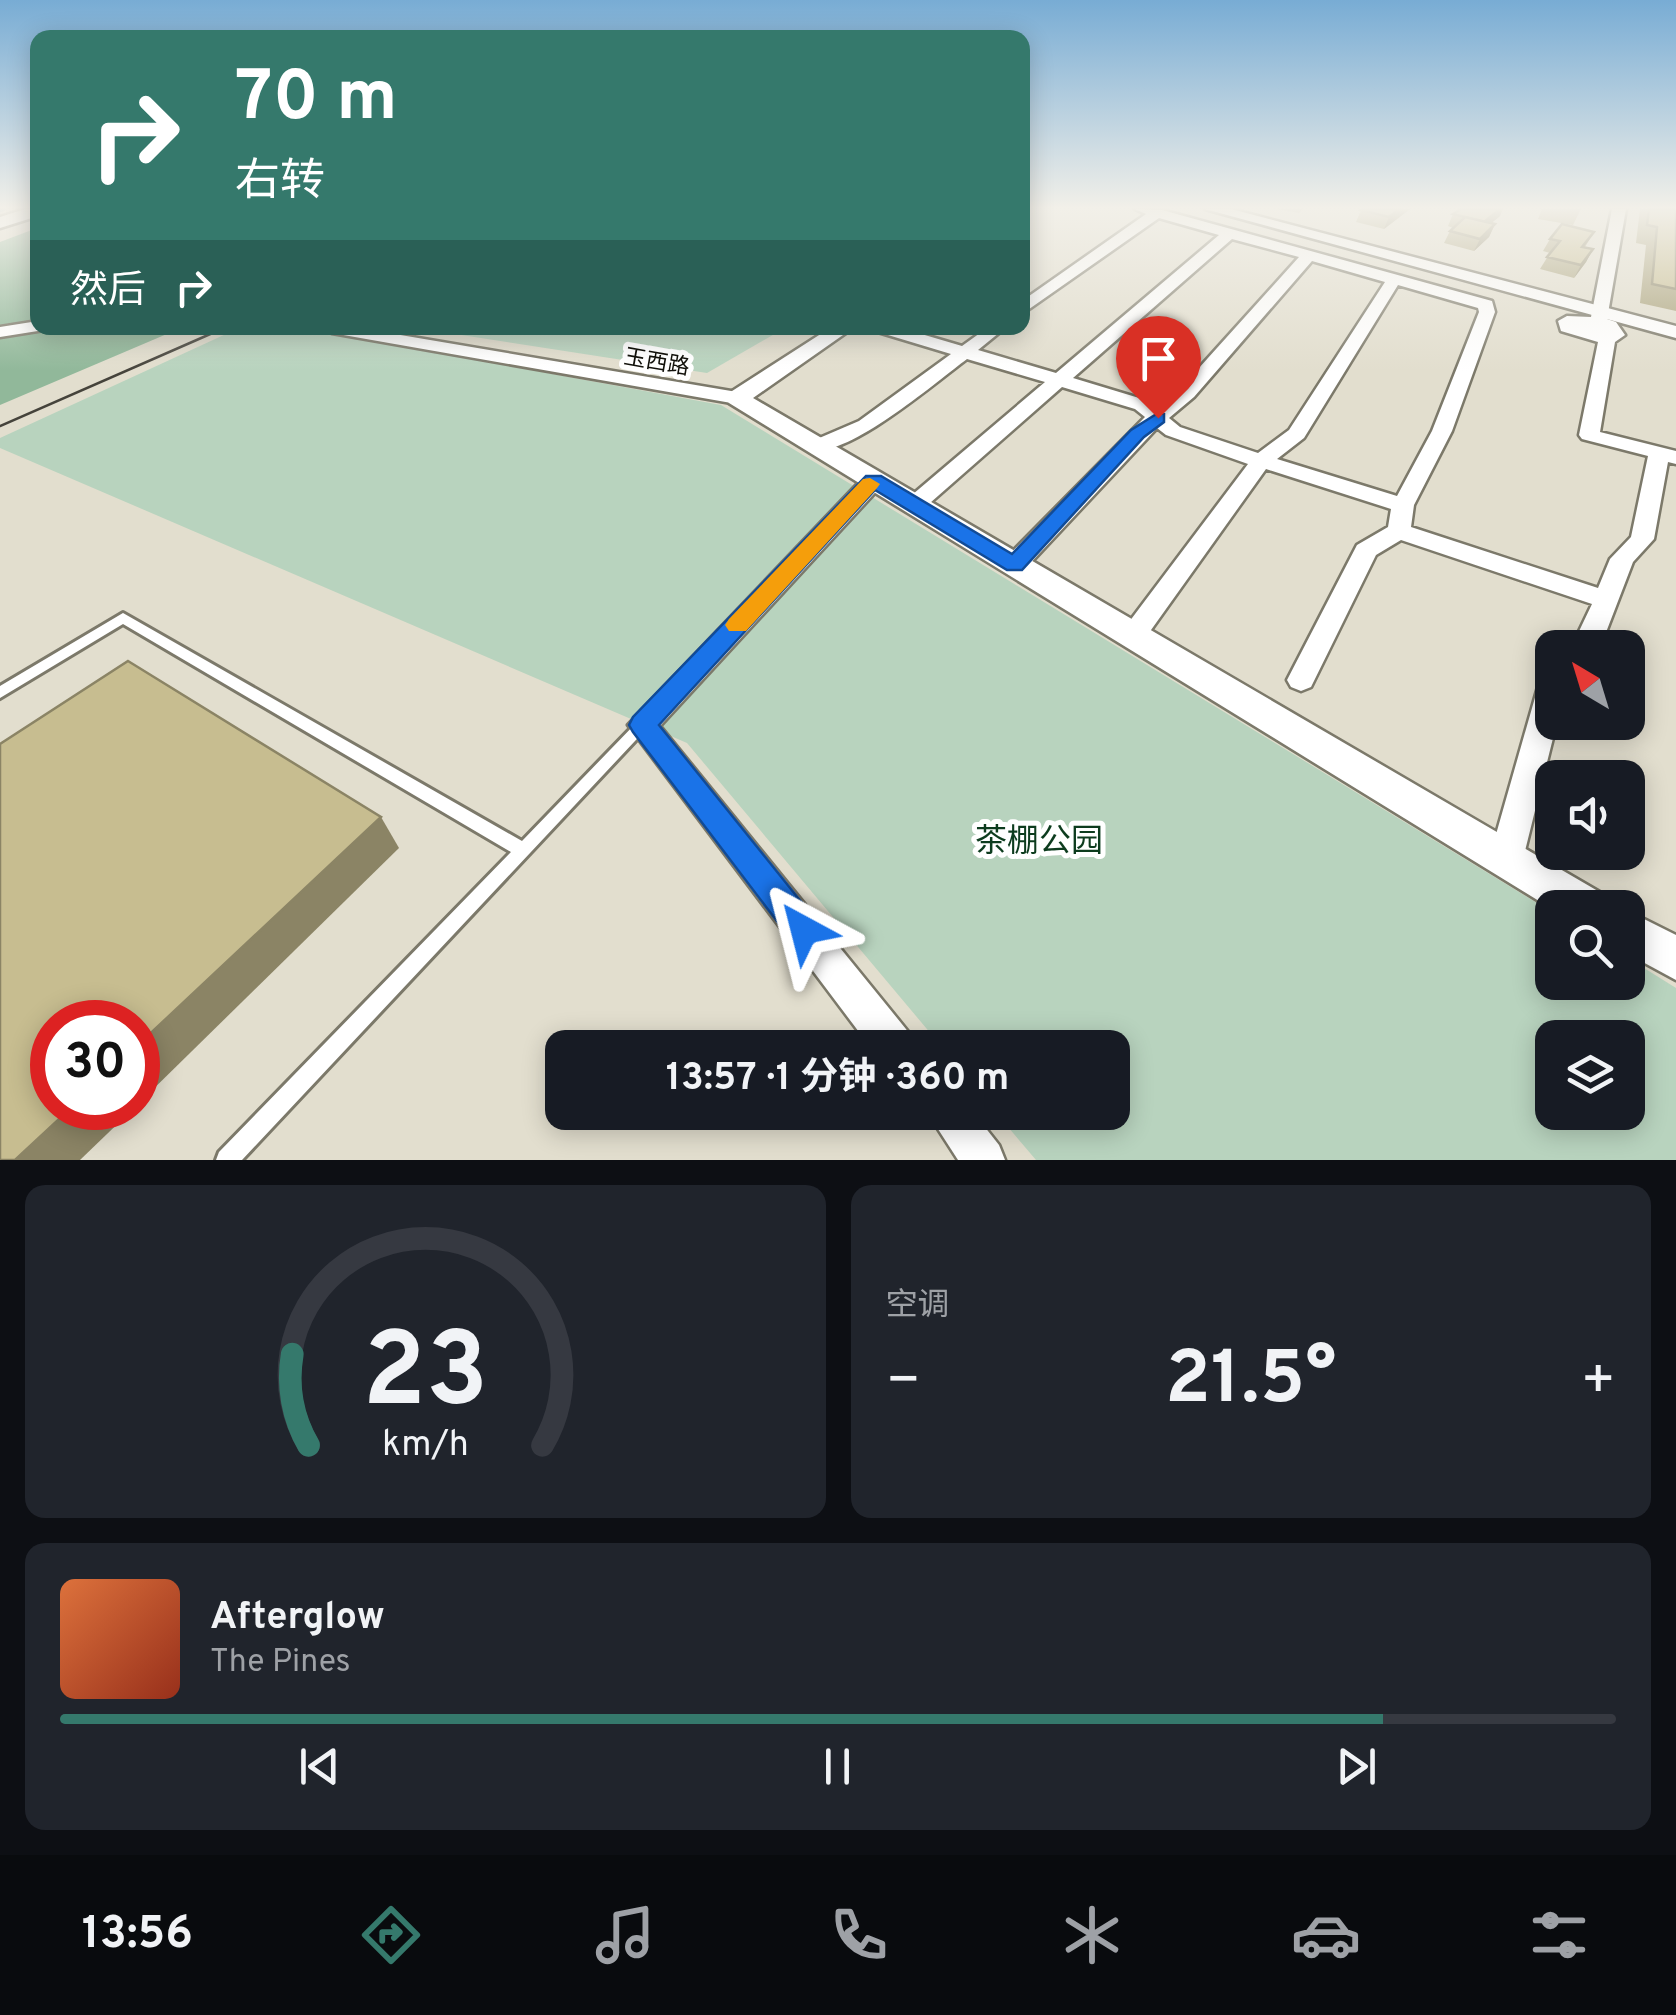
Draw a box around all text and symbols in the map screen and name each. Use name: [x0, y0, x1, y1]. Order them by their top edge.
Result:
text: 70 m: [235, 56, 398, 145]
icon: right: [70, 70, 200, 200]
text: 右转: [235, 155, 325, 212]
icon: right: [166, 260, 221, 315]
text: 然后: [70, 268, 146, 317]
pin: [1116, 316, 1201, 419]
icon: arrive: [1131, 331, 1186, 386]
street label: 玉西路: [622, 344, 691, 382]
north arrow: [1535, 630, 1645, 740]
map controls: [1535, 630, 1645, 1130]
button: sound: [1535, 760, 1645, 870]
park label: 茶棚公园: [975, 823, 1103, 863]
position arrow: [752, 878, 856, 982]
button: search: [1535, 890, 1645, 1000]
speed limit sign: 30: [30, 1000, 160, 1130]
button: layers: [1535, 1020, 1645, 1130]
text: 13:57 · 1 分钟 · 360 m: [666, 1055, 1009, 1104]
text: 空调: [886, 1287, 950, 1327]
text: 23: [362, 1311, 488, 1443]
text: 21.5°: [1165, 1335, 1336, 1430]
text: −: [886, 1348, 921, 1418]
text: +: [1581, 1348, 1616, 1418]
text: km/h: [382, 1423, 469, 1469]
text: Afterglow: [210, 1594, 385, 1643]
text: The Pines: [210, 1643, 351, 1683]
icon: previous: [292, 1739, 347, 1794]
icon: pause: [810, 1739, 865, 1794]
icon: next: [1329, 1739, 1384, 1794]
icon: directions: [356, 1900, 426, 1970]
icon: music: [590, 1900, 660, 1970]
icon: phone: [824, 1900, 894, 1970]
icon: climate: [1057, 1900, 1127, 1970]
icon: car: [1291, 1900, 1361, 1970]
icon: filters: [1524, 1900, 1594, 1970]
text: 13:56: [82, 1907, 193, 1964]

